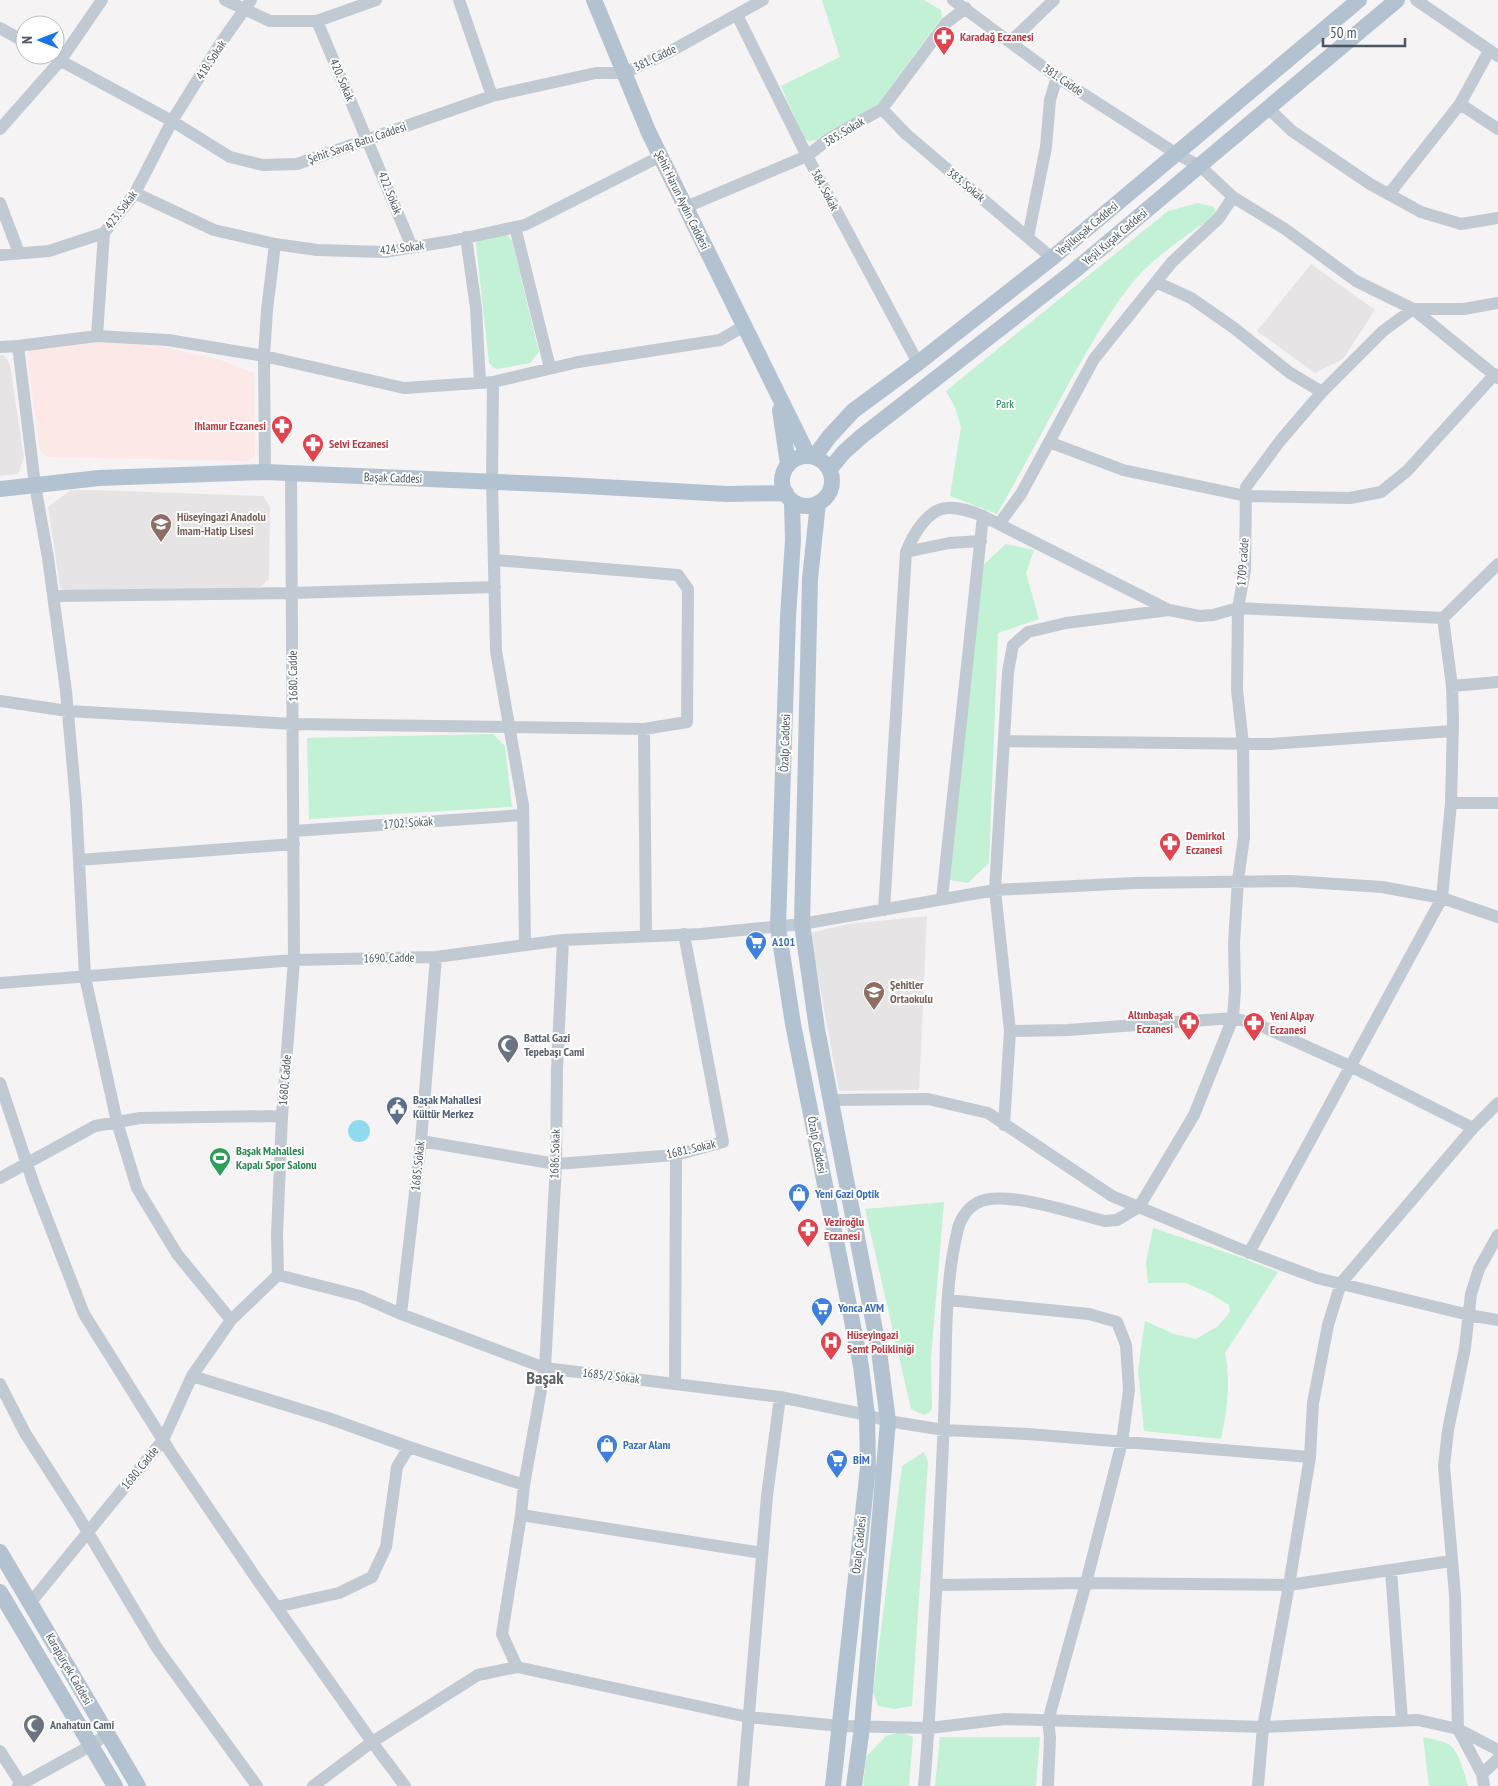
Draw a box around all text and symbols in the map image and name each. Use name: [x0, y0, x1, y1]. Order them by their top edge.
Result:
north arrow: [15, 15, 65, 65]
scale bar: [1323, 15, 1406, 47]
text: 50 m: [1330, 23, 1356, 42]
pharmacy icon: Karadağ Eczanesi: [932, 25, 956, 56]
place label: Karadağ Eczanesi: [960, 29, 1034, 44]
text: N: [18, 36, 36, 44]
street label: 418. Sokak: [192, 37, 229, 82]
street label: 381. Cadde: [631, 41, 679, 74]
street label: 420. Sokak: [327, 56, 358, 104]
street label: 381. Cadde: [1040, 61, 1086, 99]
street label: 385. Sokak: [821, 114, 867, 149]
street label: Şehit Savaş Batu Caddesi: [305, 119, 408, 166]
street label: Şehit Harun Aydın Caddesi: [652, 148, 713, 252]
street label: 383. Sokak: [944, 165, 988, 205]
street label: 384. Sokak: [808, 167, 843, 213]
street label: 422. Sokak: [375, 169, 406, 217]
street label: 423. Sokak: [101, 187, 140, 232]
street label: Yeşilkuşak Caddesi: [1052, 198, 1121, 259]
street label: Yeşil Kuşak Caddesi: [1079, 205, 1150, 268]
street label: 424. Sokak: [379, 237, 425, 258]
park label: Park: [996, 396, 1014, 411]
pharmacy icon: Ihlamur Eczanesi: [270, 414, 294, 445]
place label: Ihlamur Eczanesi: [194, 418, 266, 433]
pharmacy icon: Selvi Eczanesi: [301, 432, 325, 463]
place label: Selvi Eczanesi: [329, 436, 389, 451]
street label: Başak Caddesi: [364, 469, 422, 486]
place label: Hüseyingazi Anadolu İmam-Hatip Lisesi: [177, 509, 266, 538]
school or university icon: Hüseyingazi Anadolu İmam-Hatip Lisesi: [149, 512, 173, 543]
street label: 1709 cadde: [1233, 537, 1252, 587]
street label: 1680. Cadde: [285, 650, 300, 702]
street label: Özalp Caddesi: [776, 714, 793, 772]
street label: 1702. Sokak: [383, 813, 434, 832]
place label: Demirkol Eczanesi: [1186, 828, 1225, 857]
pharmacy icon: Demirkol Eczanesi: [1158, 831, 1182, 862]
supermarket icon: A101: [744, 930, 768, 961]
place label: A101: [771, 934, 795, 949]
street label: 1690. Cadde: [363, 950, 415, 965]
place label: Şehitler Ortaokulu: [890, 977, 933, 1006]
school or university icon: Şehitler Ortaokulu: [862, 980, 886, 1011]
place label: Altınbaşak Eczanesi: [1127, 1007, 1173, 1036]
place label: Yeni Alpay Eczanesi: [1269, 1008, 1314, 1037]
pharmacy icon: Altınbaşak Eczanesi: [1177, 1010, 1201, 1041]
pharmacy icon: Yeni Alpay Eczanesi: [1242, 1011, 1266, 1042]
place label: Battal Gazi Tepebaşı Cami: [524, 1030, 585, 1059]
mosque icon: Battal Gazi Tepebaşı Cami: [496, 1033, 520, 1064]
street label: 1680. Cadde: [275, 1054, 294, 1106]
place label: Başak Mahallesi Kültür Merkez: [413, 1092, 482, 1121]
public building icon: Başak Mahallesi Kültür Merkez: [385, 1095, 409, 1126]
street label: Özalp Caddesi: [805, 1115, 830, 1175]
street label: 1686. Sokak: [546, 1128, 563, 1179]
street label: 1681. Sokak: [665, 1136, 717, 1161]
street label: 1685. Sokak: [407, 1140, 428, 1192]
place label: Başak Mahallesi Kapalı Spor Salonu: [236, 1143, 317, 1172]
sports icon: Başak Mahallesi Kapalı Spor Salonu: [208, 1146, 232, 1177]
shop icon: Yeni Gazi Optik: [787, 1182, 811, 1213]
place label: Yeni Gazi Optik: [814, 1186, 879, 1201]
place label: Veziroğlu Eczanesi: [823, 1214, 864, 1243]
pharmacy icon: Veziroğlu Eczanesi: [796, 1217, 820, 1248]
supermarket icon: Yonca AVM: [810, 1296, 834, 1327]
place label: Yonca AVM: [837, 1300, 884, 1315]
place label: Hüseyingazi Semt Polikliniği: [847, 1327, 915, 1356]
hospital icon: Hüseyingazi Semt Polikliniği: [819, 1330, 843, 1361]
street label: 1685/2 Sokak: [582, 1365, 641, 1386]
district label: Başak: [526, 1366, 564, 1389]
shop icon: Pazar Alanı: [595, 1433, 619, 1464]
place label: Pazar Alanı: [623, 1437, 671, 1452]
street label: 1680. Cadde: [118, 1443, 162, 1492]
supermarket icon: BİM: [825, 1448, 849, 1479]
place label: BİM: [853, 1452, 870, 1467]
street label: Özalp Caddesi: [848, 1515, 869, 1575]
street label: Karapürçek Caddesi: [43, 1630, 96, 1707]
mosque icon: Anahatun Cami: [22, 1713, 46, 1744]
place label: Anahatun Cami: [49, 1717, 115, 1732]

